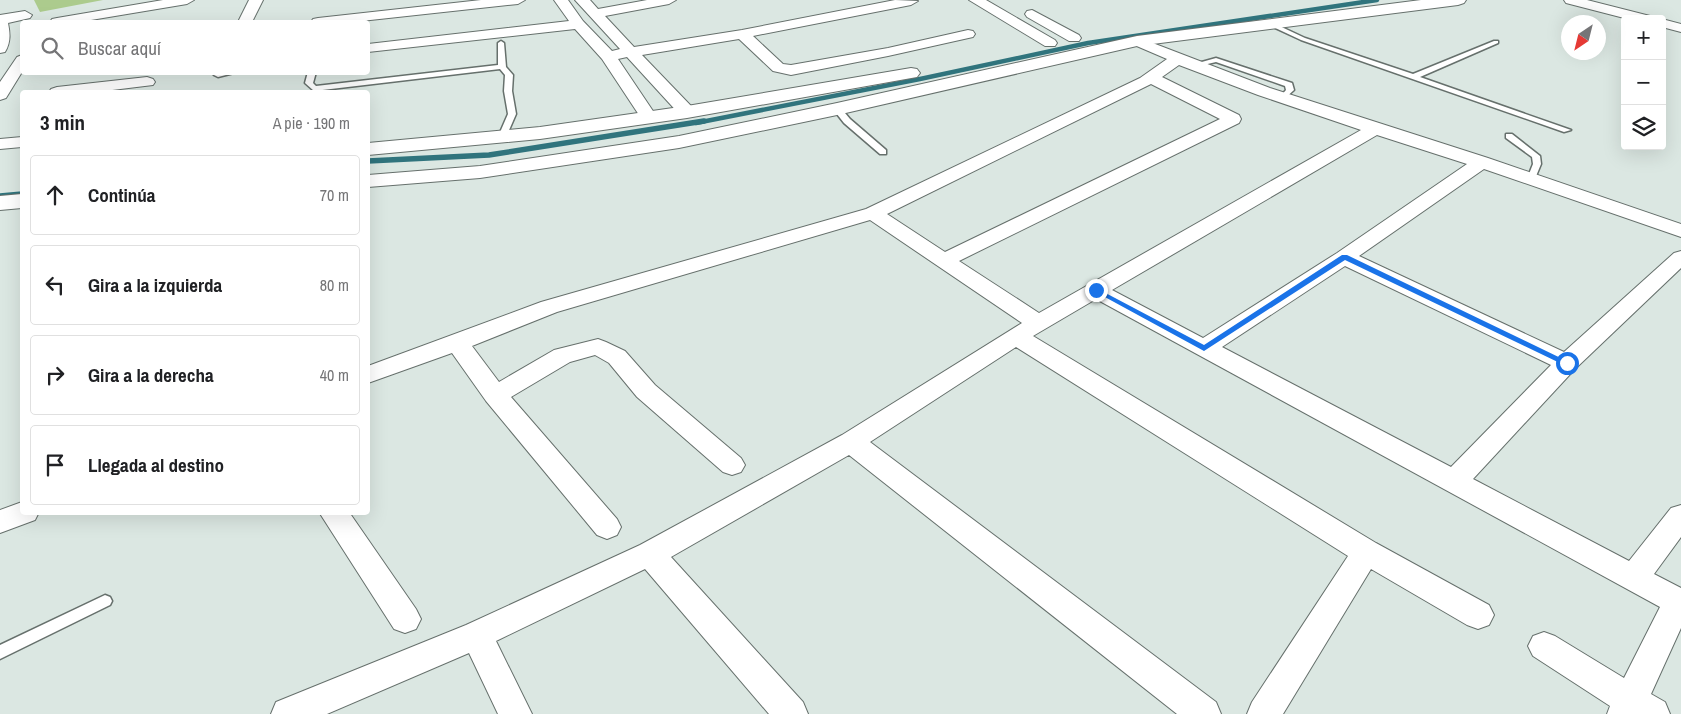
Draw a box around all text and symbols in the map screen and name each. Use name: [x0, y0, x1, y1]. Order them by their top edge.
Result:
north arrow: [1561, 15, 1606, 60]
map controls: [1621, 15, 1666, 150]
button: +: [1621, 15, 1666, 60]
search box: [20, 20, 370, 75]
icon: search: [38, 34, 66, 62]
text: Buscar aquí: [78, 35, 161, 61]
button: −: [1621, 60, 1666, 105]
button: layers: [1621, 105, 1666, 150]
text: 3 min: [40, 108, 85, 137]
text: A pie · 190 m: [273, 112, 350, 134]
icon: ahead: [41, 181, 69, 209]
text: Continúa: [88, 182, 156, 208]
text: 70 m: [320, 184, 349, 206]
icon: left: [41, 271, 69, 299]
text: Gira a la izquierda: [88, 272, 222, 298]
text: 80 m: [320, 274, 349, 296]
route end: [1085, 279, 1108, 302]
route start: [1556, 352, 1579, 375]
icon: right: [41, 361, 69, 389]
text: Gira a la derecha: [88, 362, 214, 388]
text: 40 m: [320, 364, 349, 386]
icon: arrive: [41, 451, 69, 479]
text: Llegada al destino: [88, 452, 224, 478]

